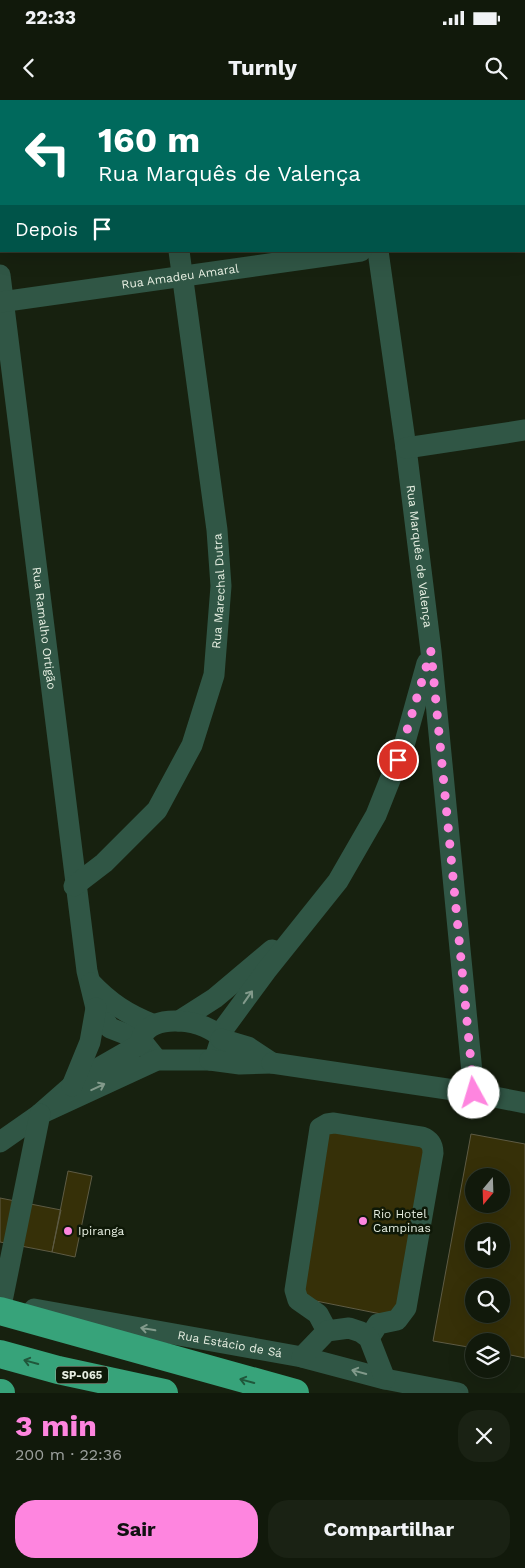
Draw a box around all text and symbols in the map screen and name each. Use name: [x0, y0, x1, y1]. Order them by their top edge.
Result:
text: 22:33: [25, 6, 76, 29]
icon: back: [15, 54, 43, 82]
icon: search: [482, 54, 510, 82]
text: Turnly: [228, 55, 297, 80]
text: 160 m: [98, 119, 200, 161]
icon: left: [15, 120, 80, 185]
text: Rua Marquês de Valença: [98, 161, 361, 186]
icon: arrive: [88, 215, 116, 243]
text: Depois: [15, 218, 78, 241]
street label: Rua Amadeu Amaral: [121, 261, 240, 292]
street label: Rua Marquês de Valença: [404, 484, 435, 628]
street label: Rua Marechal Dutra: [209, 533, 228, 649]
street label: Rua Ramalho Ortigão: [30, 566, 59, 690]
pin: [377, 739, 419, 781]
icon: arrive: [384, 746, 412, 774]
one-way arrow: [243, 990, 253, 1004]
position arrow: [447, 1066, 499, 1118]
one-way arrow: [90, 1082, 105, 1092]
north arrow: [465, 1168, 510, 1212]
map controls: [465, 1168, 510, 1378]
place label: Rio Hotel Campinas: [373, 1207, 431, 1235]
marker: Rio Hotel Campinas: [357, 1215, 369, 1227]
button: sound: [465, 1223, 510, 1268]
place label: Ipiranga: [78, 1224, 125, 1238]
marker: Ipiranga: [62, 1225, 74, 1237]
button: search: [465, 1278, 510, 1323]
one-way arrow: [140, 1324, 156, 1334]
street label: Rua Estácio de Sá: [177, 1328, 283, 1360]
button: layers: [465, 1333, 510, 1378]
one-way arrow: [24, 1357, 40, 1367]
road number: SP-065: [56, 1366, 108, 1384]
one-way arrow: [351, 1367, 367, 1376]
one-way arrow: [240, 1376, 256, 1385]
text: 3 min: [15, 1408, 97, 1443]
button: close: [458, 1410, 510, 1462]
text: 200 m · 22:36: [15, 1445, 122, 1464]
button: Sair: [15, 1500, 258, 1558]
button: Compartilhar: [268, 1500, 510, 1558]

